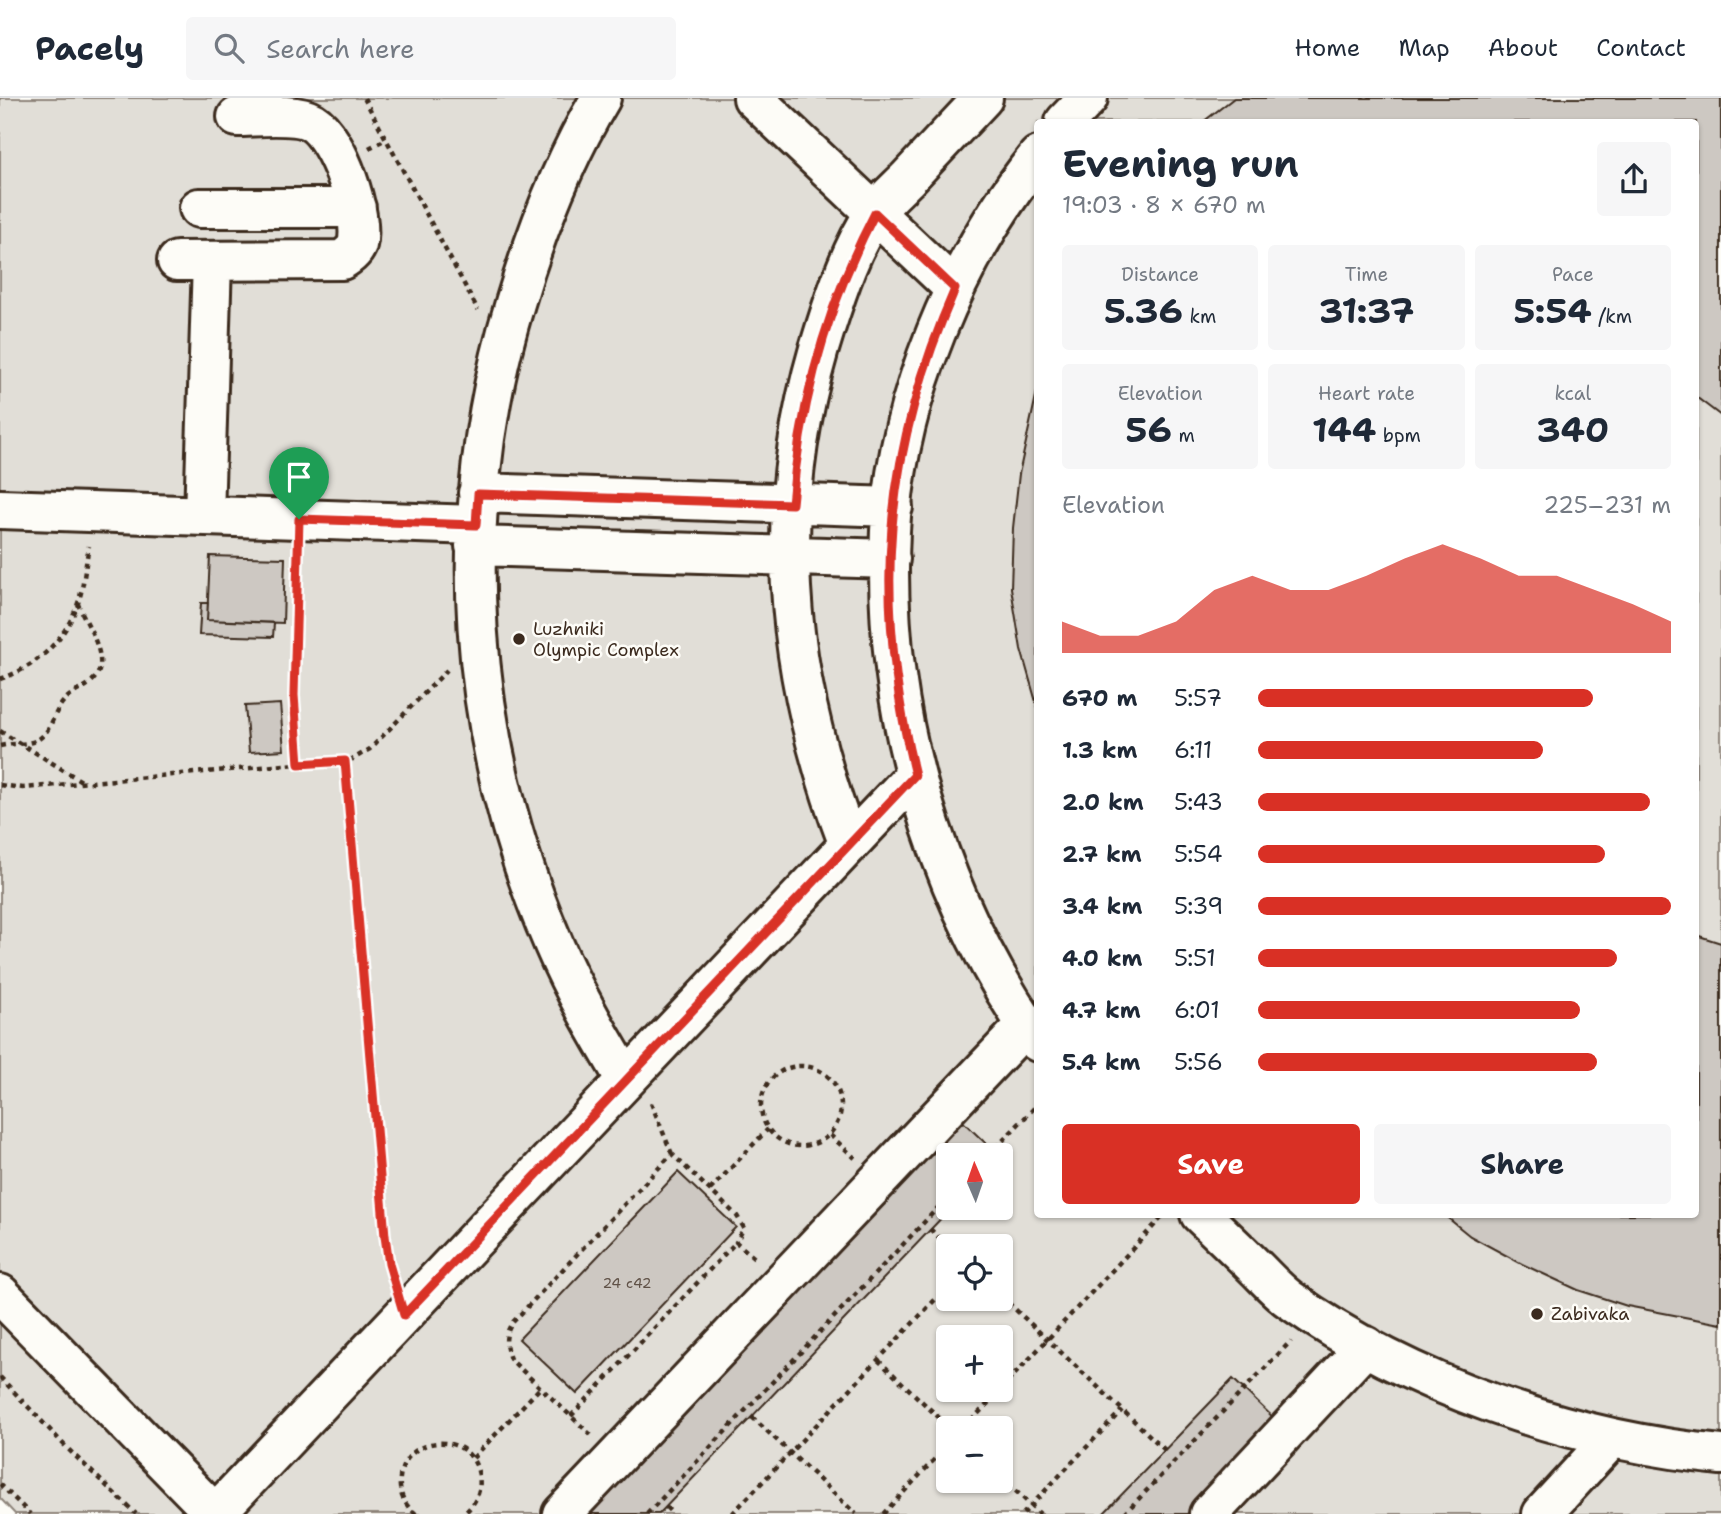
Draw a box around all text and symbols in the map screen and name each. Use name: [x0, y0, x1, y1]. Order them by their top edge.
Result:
search box: [186, 17, 676, 80]
text: Pacely: [35, 26, 144, 71]
icon: search: [210, 29, 248, 67]
text: Search here: [266, 31, 415, 66]
text: Home: [1294, 32, 1360, 64]
text: Map: [1398, 32, 1450, 64]
text: About: [1488, 32, 1558, 64]
text: Contact: [1596, 32, 1686, 64]
text: Evening run: [1062, 138, 1299, 189]
button: share: [1597, 142, 1671, 216]
text: 19:03 · 8 × 670 m: [1062, 190, 1266, 220]
text: Distance: [1121, 262, 1199, 287]
text: Time: [1345, 262, 1388, 287]
text: Pace: [1552, 262, 1594, 287]
text: 5.36: [1104, 287, 1183, 334]
text: 31:37: [1319, 287, 1414, 334]
text: 5:54: [1514, 287, 1592, 334]
text: km: [1183, 304, 1216, 329]
text: /km: [1592, 304, 1632, 329]
text: Elevation: [1118, 381, 1203, 406]
text: Heart rate: [1318, 381, 1415, 406]
text: kcal: [1554, 381, 1591, 406]
text: 56: [1126, 406, 1172, 453]
text: 144: [1312, 406, 1376, 453]
text: 340: [1536, 406, 1609, 453]
text: m: [1172, 423, 1195, 448]
text: bpm: [1376, 423, 1421, 448]
pin: [269, 447, 329, 519]
icon: arrive: [280, 458, 318, 496]
text: Elevation: [1062, 490, 1165, 520]
text: 225–231 m: [1543, 490, 1671, 520]
place label: Luzhniki Olympic Complex: [533, 617, 679, 662]
marker: Luzhniki Olympic Complex: [511, 631, 527, 647]
text: 670 m: [1062, 683, 1138, 713]
text: 5:57: [1174, 683, 1222, 713]
text: 1.3 km: [1062, 735, 1137, 765]
text: 6:11: [1174, 735, 1212, 765]
text: 2.0 km: [1062, 787, 1144, 817]
text: 5:43: [1174, 787, 1223, 817]
text: 2.7 km: [1062, 839, 1142, 869]
text: 5:54: [1174, 839, 1223, 869]
text: 3.4 km: [1062, 891, 1142, 921]
text: 5:39: [1174, 891, 1223, 921]
text: 4.0 km: [1062, 943, 1143, 973]
text: 5:51: [1174, 943, 1216, 973]
text: 4.7 km: [1062, 995, 1141, 1025]
text: 6:01: [1174, 995, 1220, 1025]
text: 5.4 km: [1062, 1047, 1140, 1077]
text: 5:56: [1174, 1047, 1223, 1077]
button: Save: [1062, 1124, 1360, 1204]
button: Share: [1374, 1124, 1671, 1204]
north arrow: [936, 1143, 1013, 1220]
map controls: [936, 1143, 1013, 1493]
button: locate: [936, 1234, 1013, 1311]
house number: 24 с42: [602, 1274, 652, 1292]
place label: Zabivaka: [1551, 1302, 1629, 1326]
marker: Zabivaka: [1529, 1306, 1545, 1322]
button: +: [936, 1325, 1013, 1402]
button: −: [936, 1416, 1013, 1493]

